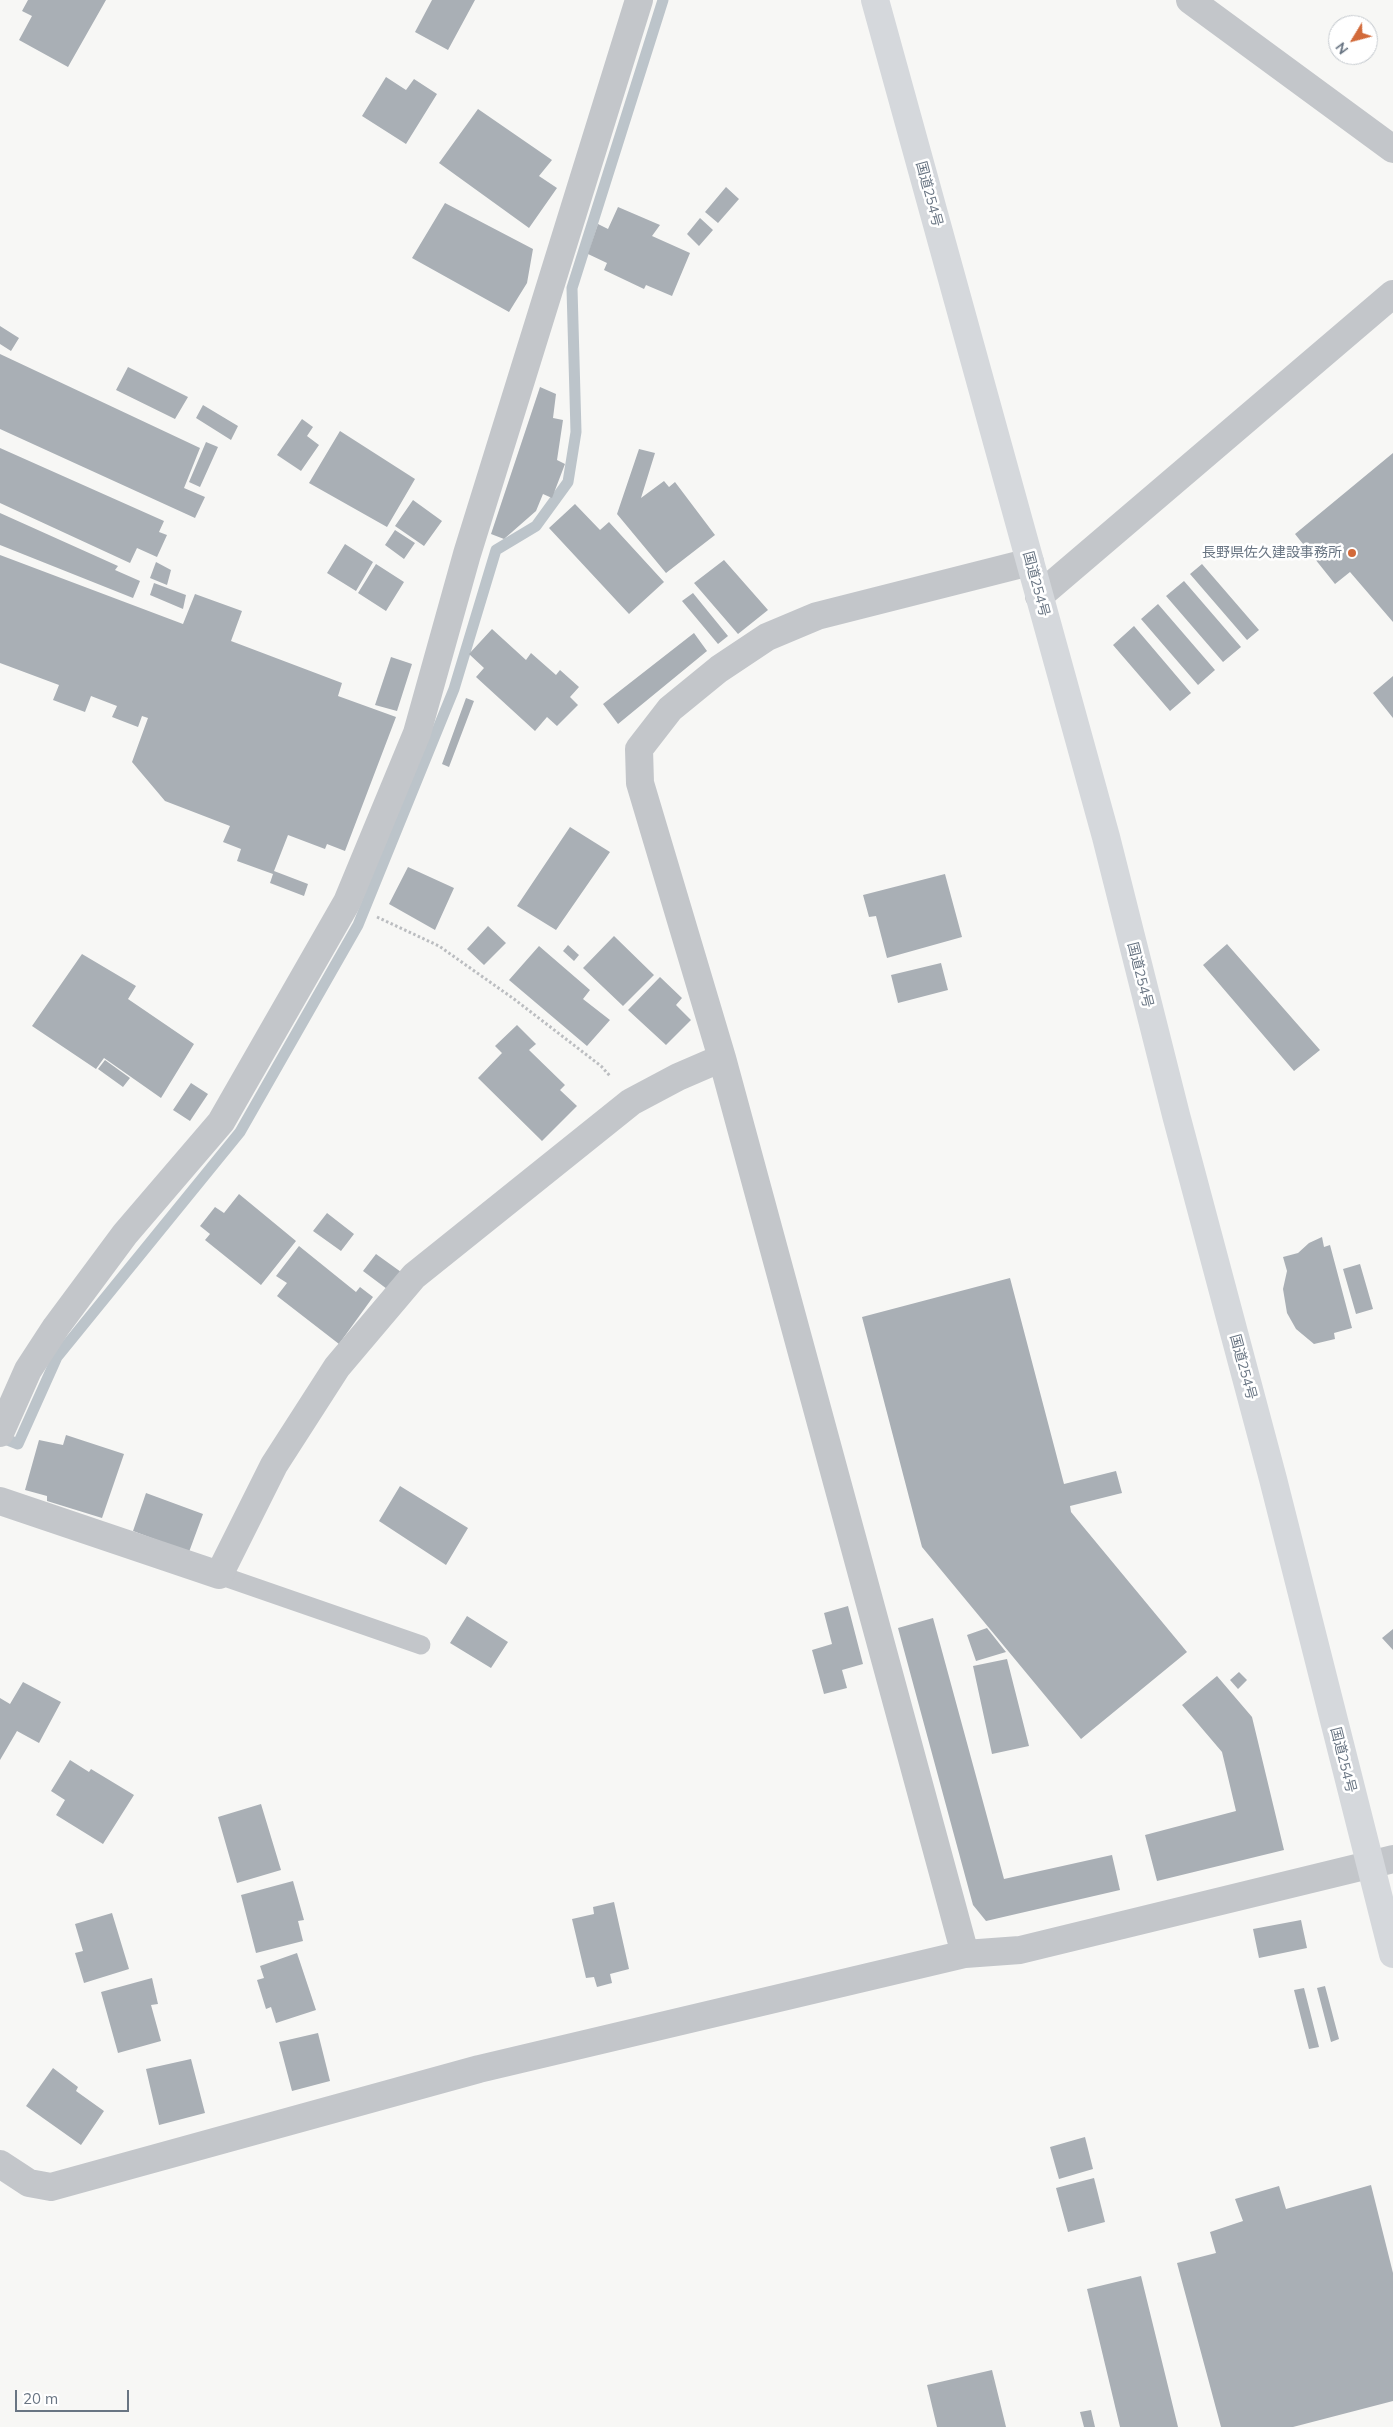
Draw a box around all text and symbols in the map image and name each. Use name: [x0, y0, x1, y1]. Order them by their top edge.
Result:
north arrow: [1328, 15, 1378, 65]
text: N: [1331, 39, 1352, 58]
street label: 国道254号: [912, 159, 946, 229]
place label: 長野県佐久建設事務所: [1202, 545, 1342, 561]
marker: 長野県佐久建設事務所: [1346, 547, 1358, 559]
street label: 国道254号: [1019, 549, 1053, 619]
street label: 国道254号: [1124, 940, 1156, 1010]
street label: 国道254号: [1226, 1332, 1260, 1402]
street label: 国道254号: [1327, 1725, 1359, 1795]
scale bar: [18, 2380, 131, 2412]
text: 20 m: [23, 2389, 58, 2408]

